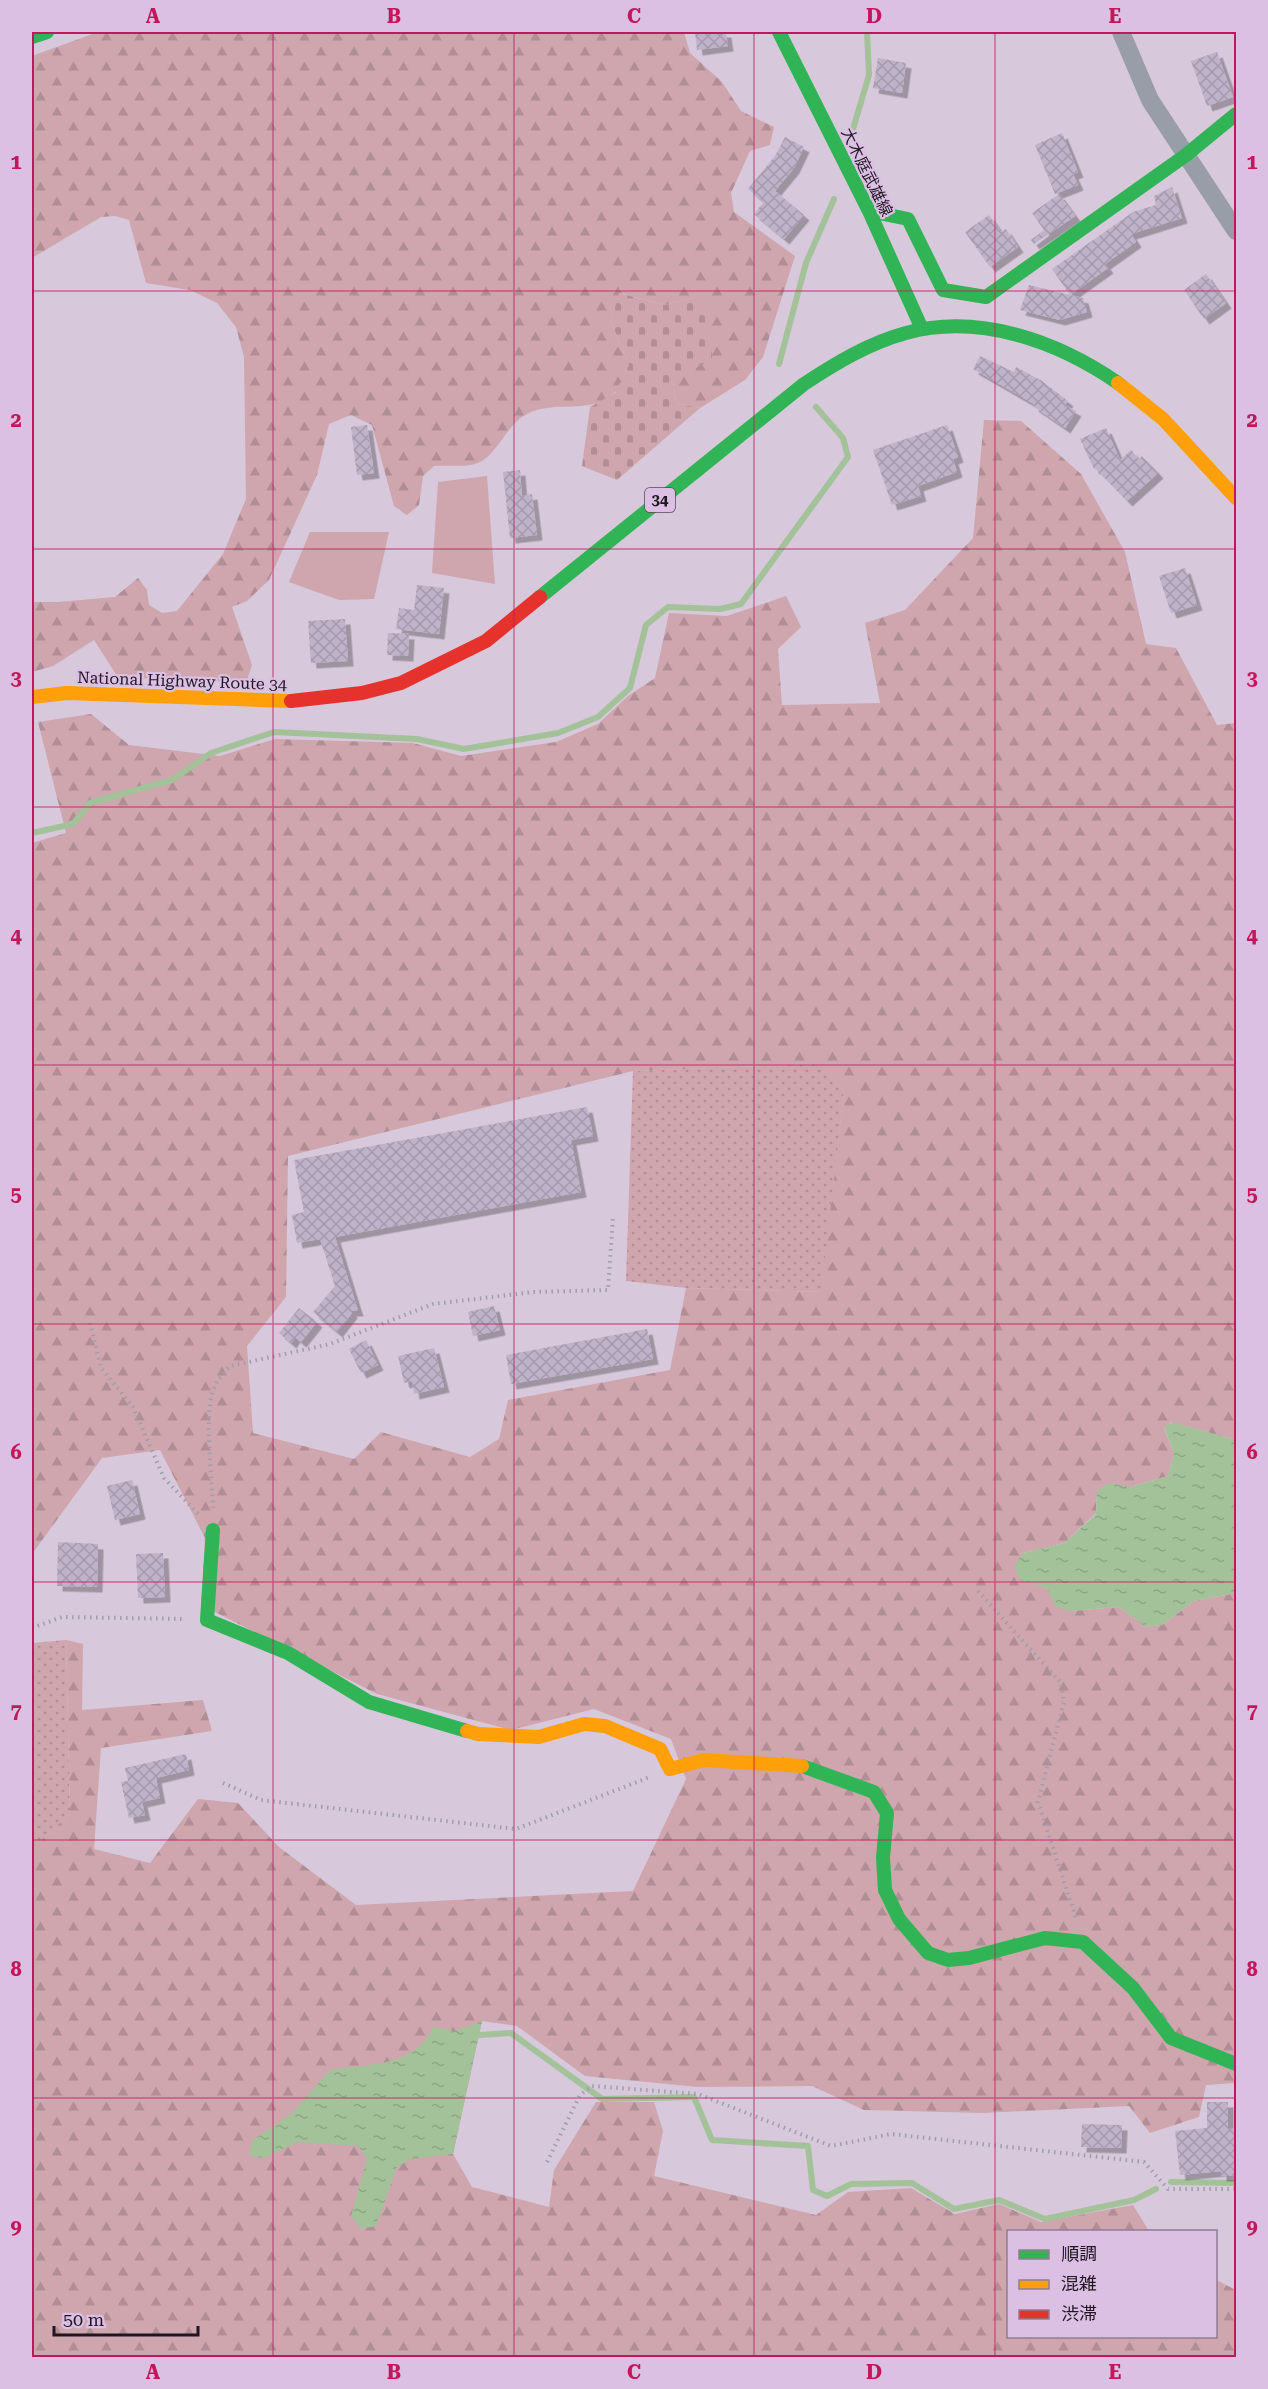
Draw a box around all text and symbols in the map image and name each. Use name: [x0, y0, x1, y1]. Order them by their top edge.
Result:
text: A: [146, 4, 161, 28]
text: B: [387, 4, 401, 28]
text: C: [627, 4, 641, 28]
text: D: [866, 4, 882, 28]
text: E: [1109, 4, 1122, 28]
street label: 大木庭武雄線: [837, 125, 897, 219]
text: 1: [10, 150, 22, 174]
text: 1: [1246, 150, 1258, 174]
text: 2: [10, 408, 22, 432]
text: 2: [1246, 408, 1258, 432]
road number: 34: [645, 488, 675, 512]
text: 3: [10, 666, 22, 690]
text: 3: [1246, 666, 1258, 690]
street label: National Highway Route 34: [77, 668, 287, 694]
text: 4: [10, 924, 22, 948]
text: 4: [1246, 924, 1258, 948]
text: 5: [10, 1182, 22, 1206]
text: 5: [1246, 1182, 1258, 1206]
text: 6: [10, 1440, 22, 1464]
text: 6: [1246, 1440, 1258, 1464]
text: 7: [10, 1699, 22, 1723]
text: 7: [1246, 1699, 1258, 1723]
text: 8: [10, 1957, 22, 1981]
text: 8: [1246, 1957, 1258, 1981]
text: 9: [10, 2215, 22, 2239]
text: 9: [1246, 2215, 1258, 2239]
legend: [1007, 2230, 1217, 2338]
text: 順調: [1061, 2243, 1097, 2264]
text: 混雑: [1061, 2273, 1097, 2294]
scale bar: [54, 2299, 198, 2337]
text: 渋滞: [1061, 2303, 1097, 2324]
text: 50 m: [63, 2309, 104, 2330]
text: A: [146, 2360, 161, 2384]
text: B: [387, 2360, 401, 2384]
text: C: [627, 2360, 641, 2384]
text: D: [866, 2360, 882, 2384]
text: E: [1109, 2360, 1122, 2384]

